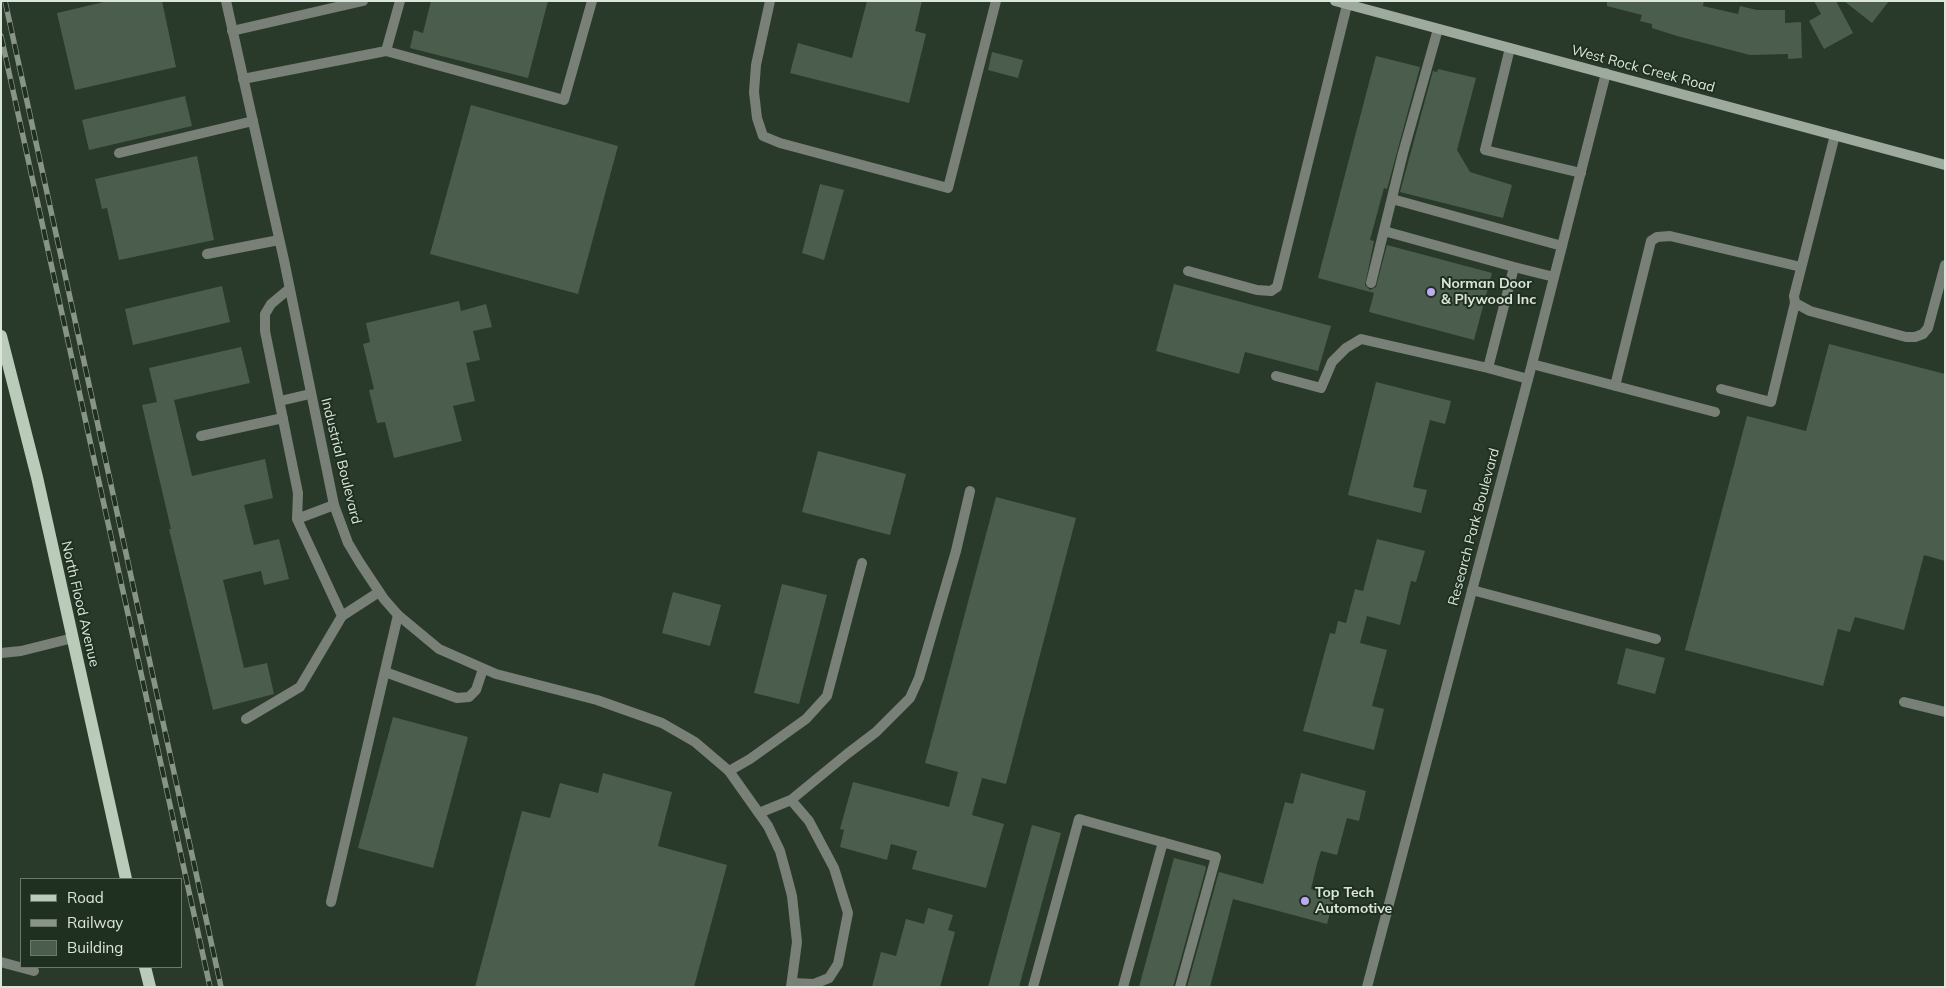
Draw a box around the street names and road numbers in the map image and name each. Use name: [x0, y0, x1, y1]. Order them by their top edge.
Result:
street label: West Rock Creek Road: [1569, 42, 1717, 96]
street label: Industrial Boulevard: [317, 396, 365, 526]
street label: Research Park Boulevard: [1445, 446, 1503, 608]
street label: North Flood Avenue: [57, 539, 103, 669]

